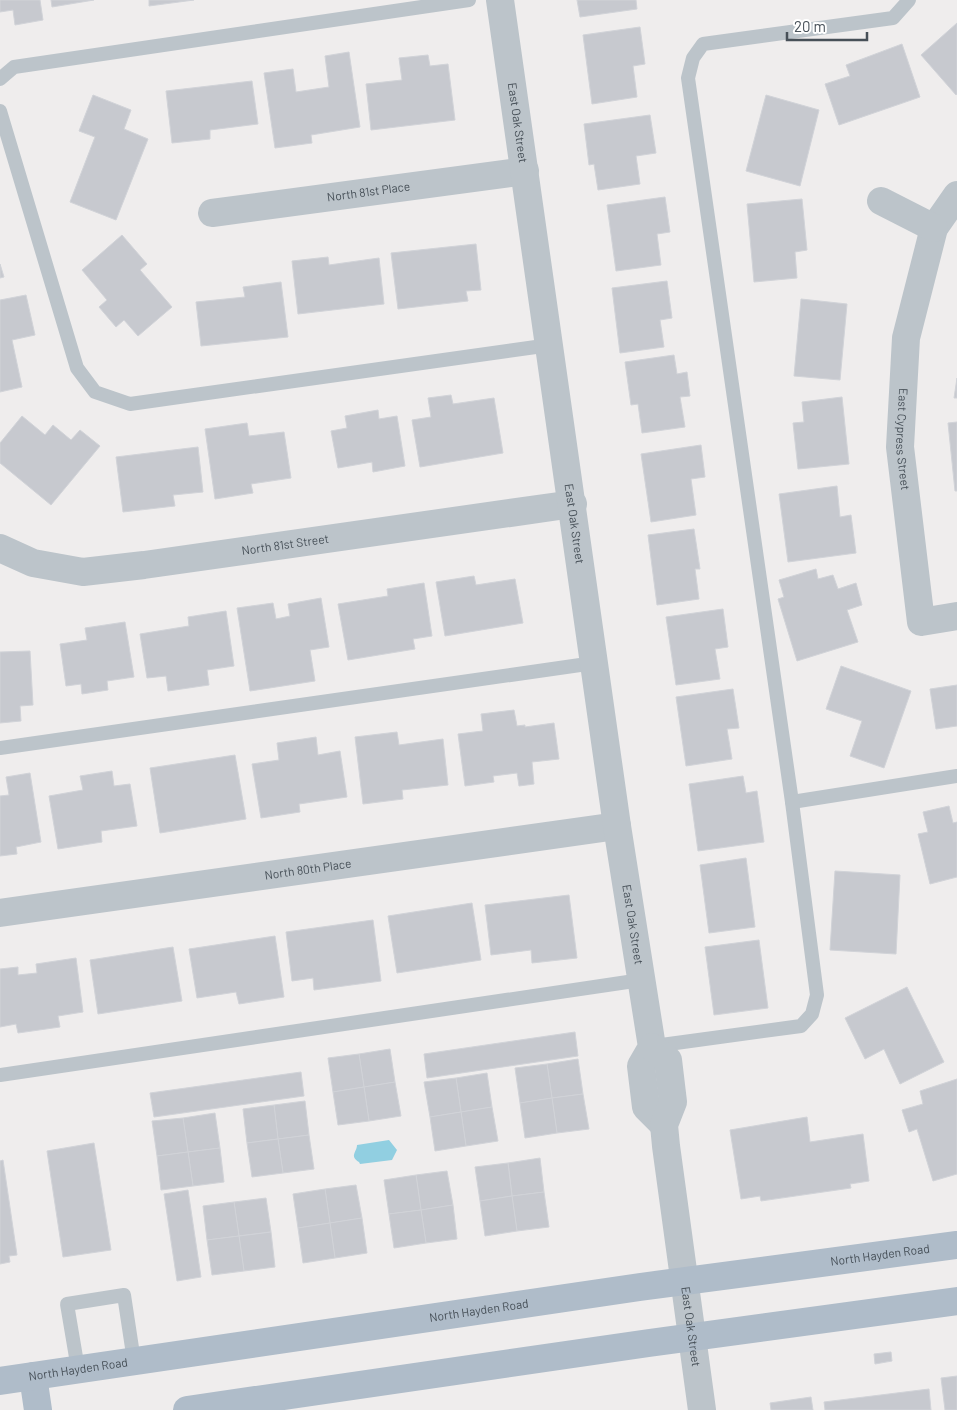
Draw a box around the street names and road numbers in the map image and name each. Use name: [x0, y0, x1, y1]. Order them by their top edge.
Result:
street label: East Oak Street: [506, 82, 531, 164]
street label: North 81st Place: [326, 178, 411, 204]
street label: East Cypress Street: [894, 388, 913, 491]
street label: East Oak Street: [563, 483, 588, 565]
street label: North 81st Street: [240, 531, 330, 557]
street label: North 80th Place: [264, 856, 352, 882]
street label: East Oak Street: [620, 883, 647, 965]
street label: North Hayden Road: [829, 1241, 930, 1268]
street label: East Oak Street: [679, 1286, 704, 1367]
street label: North Hayden Road: [428, 1295, 529, 1324]
street label: North Hayden Road: [27, 1354, 129, 1383]

